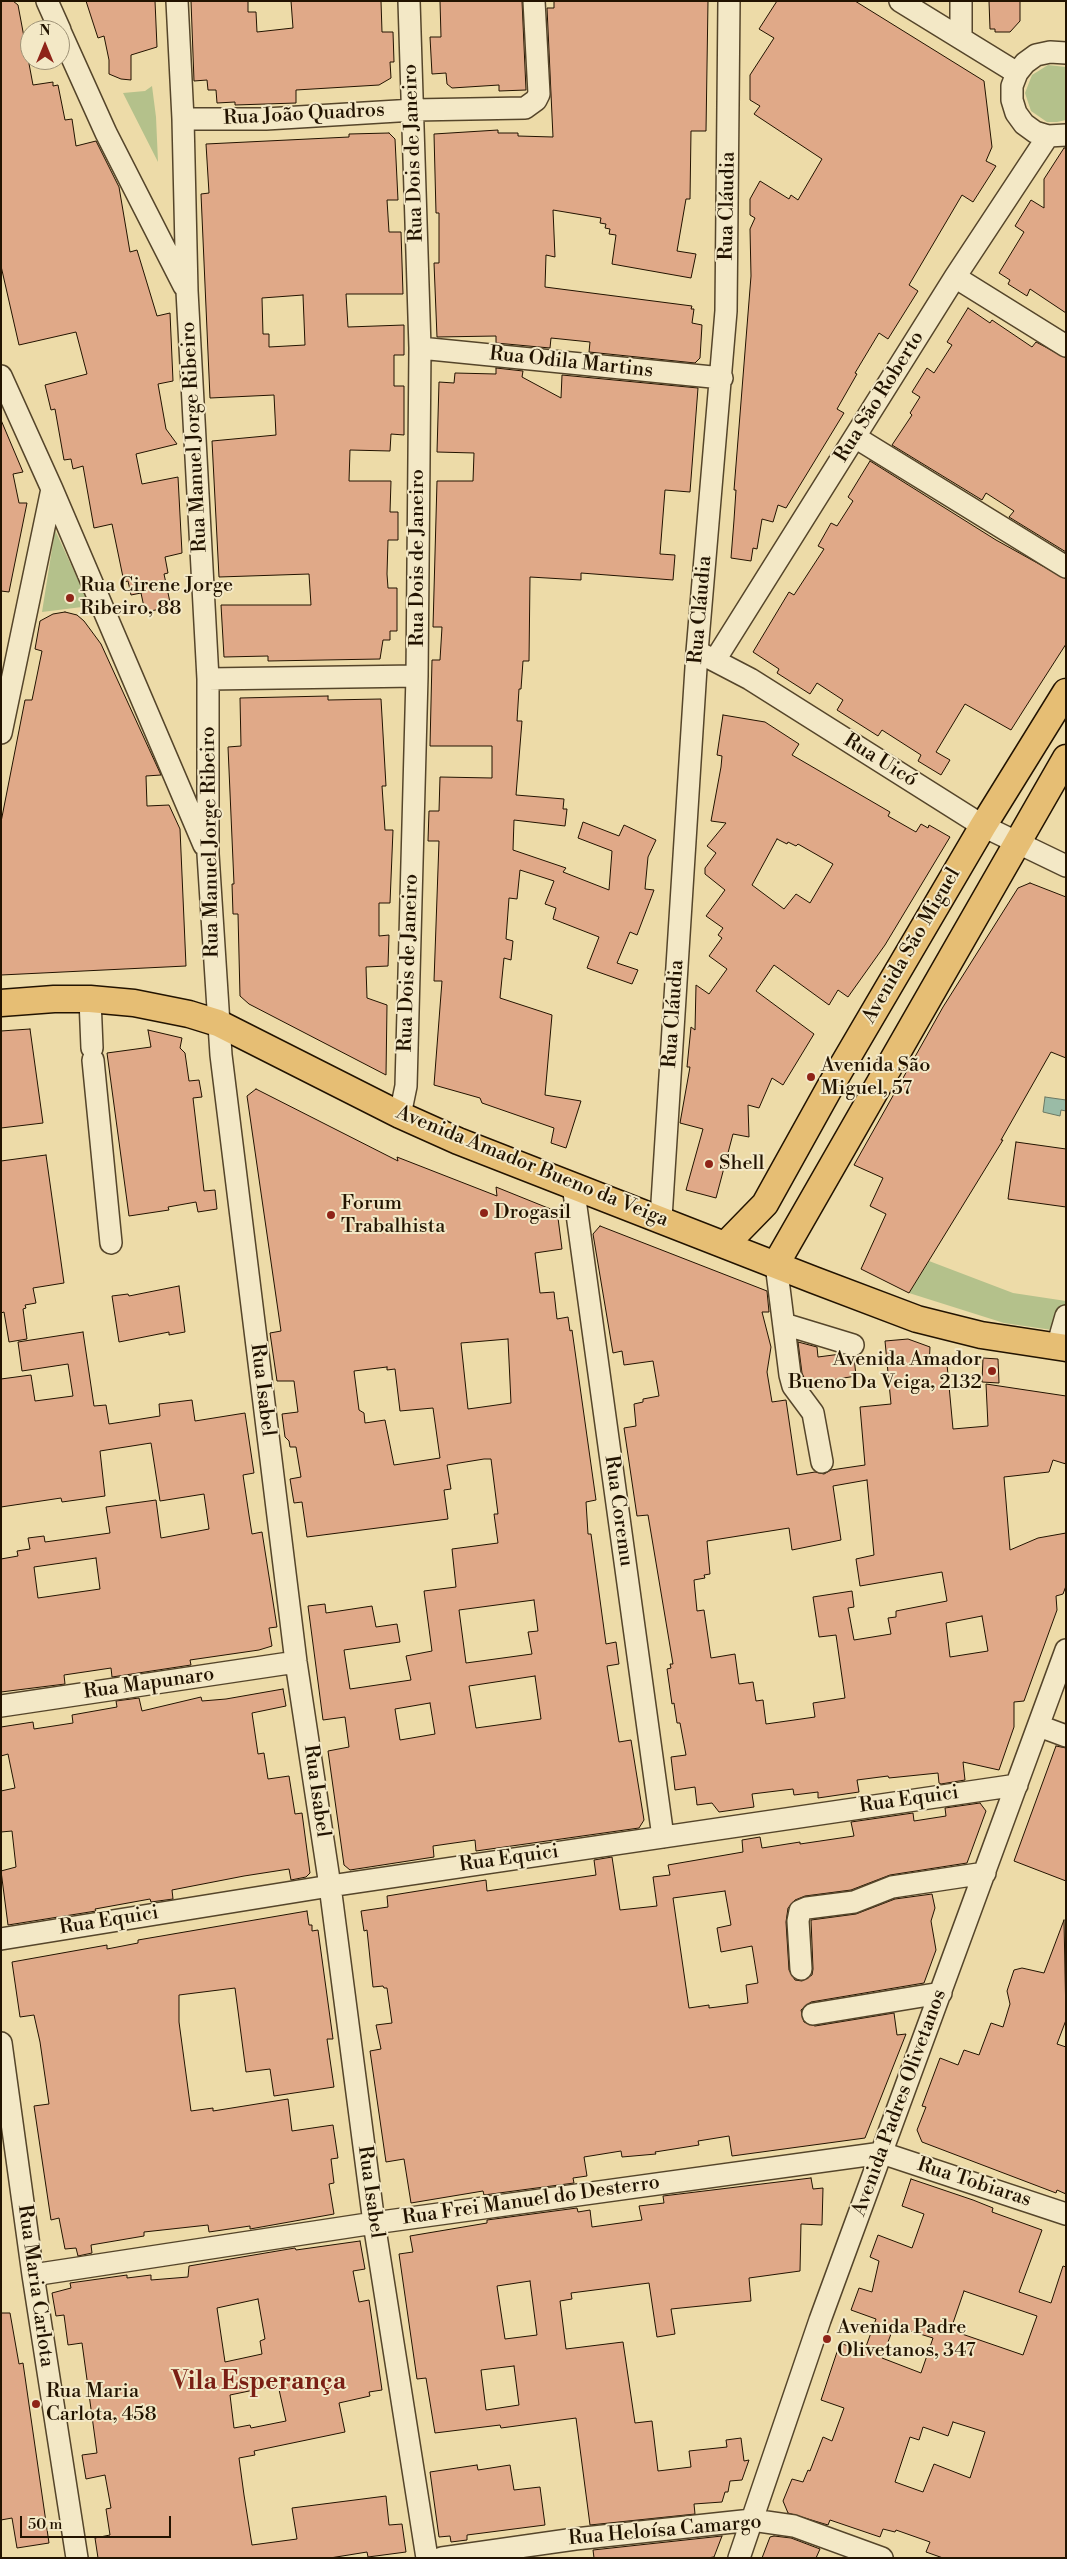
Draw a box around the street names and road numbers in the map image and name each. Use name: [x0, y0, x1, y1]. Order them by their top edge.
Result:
street label: Rua Dois de Janeiro: [399, 64, 429, 242]
street label: Rua João Quadros: [223, 99, 385, 131]
street label: Rua Cláudia: [715, 151, 741, 261]
street label: Rua Manuel Jorge Ribeiro: [177, 321, 213, 553]
street label: Rua São Roberto: [830, 327, 930, 467]
street label: Rua Odila Martins: [488, 342, 654, 384]
street label: Rua Dois de Janeiro: [406, 469, 430, 647]
street label: Rua Cláudia: [684, 555, 718, 665]
street label: Rua Manuel Jorge Ribeiro: [197, 726, 225, 958]
street label: Rua Uicó: [839, 729, 921, 793]
street label: Avenida São Miguel: [858, 864, 966, 1028]
street label: Rua Dois de Janeiro: [394, 874, 424, 1052]
street label: Rua Cláudia: [658, 959, 690, 1069]
street label: Avenida Amador Bueno da Veiga: [392, 1101, 672, 1233]
street label: Rua Isabel: [244, 1342, 280, 1438]
street label: Rua Coremu: [598, 1454, 638, 1568]
street label: Rua Mapunaro: [82, 1663, 216, 1705]
street label: Rua Isabel: [298, 1743, 334, 1839]
street label: Rua Equici: [858, 1781, 960, 1819]
street label: Rua Equici: [458, 1840, 560, 1878]
street label: Rua Equici: [58, 1901, 160, 1941]
street label: Avenida Padres Olivetanos: [848, 1986, 952, 2220]
street label: Rua Isabel: [352, 2144, 388, 2240]
street label: Rua Tobiaras: [914, 2153, 1034, 2213]
street label: Rua Frei Manuel do Desterro: [401, 2171, 661, 2231]
street label: Rua Maria Carlota: [12, 2203, 58, 2369]
street label: Rua Heloísa Camargo: [567, 2511, 763, 2551]

